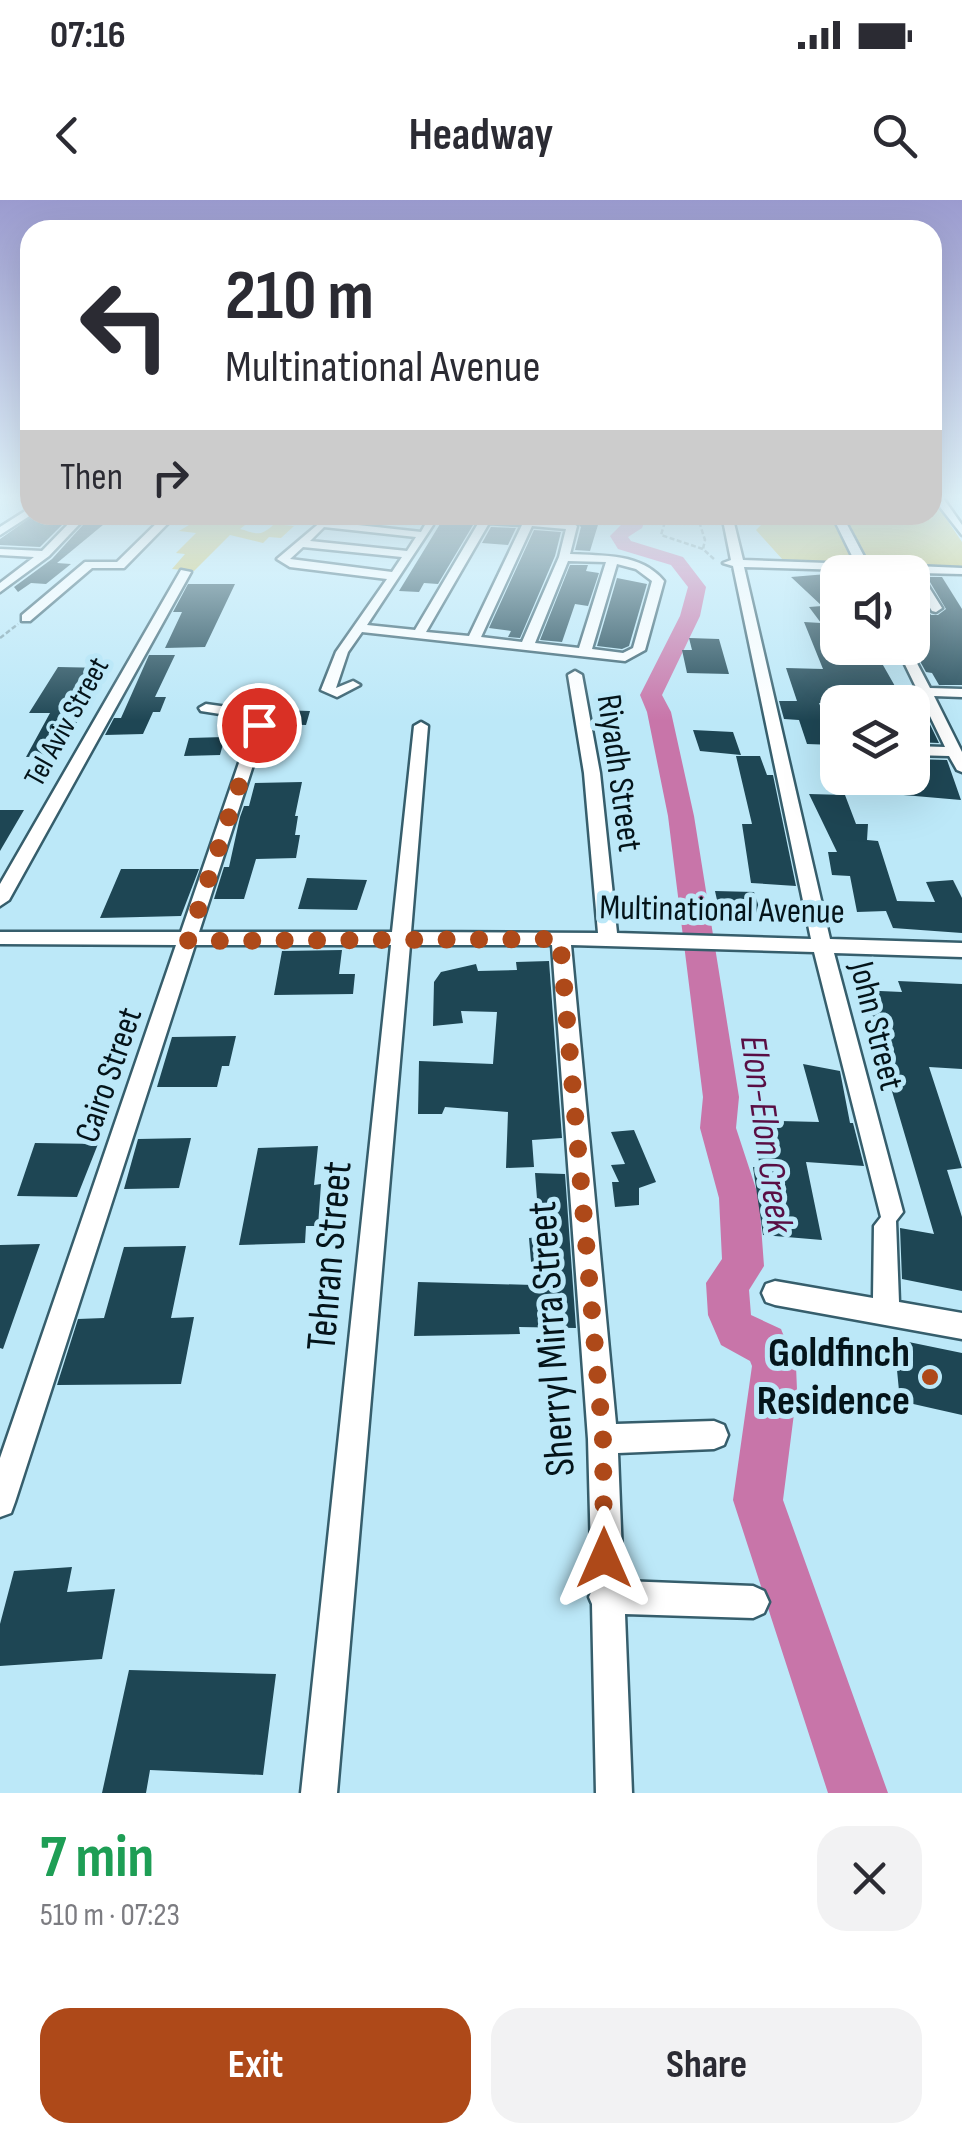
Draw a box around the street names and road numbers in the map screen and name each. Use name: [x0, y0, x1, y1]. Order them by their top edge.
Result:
street label: Tel Aviv Street: [17, 651, 117, 793]
street label: Riyadh Street: [587, 692, 651, 854]
street label: Multinational Avenue: [599, 886, 845, 934]
street label: John Street: [839, 956, 913, 1095]
street label: Cairo Street: [66, 1002, 152, 1148]
street label: Tehran Street: [296, 1159, 364, 1353]
street label: Sherryl Mirra Street: [517, 1200, 587, 1478]

